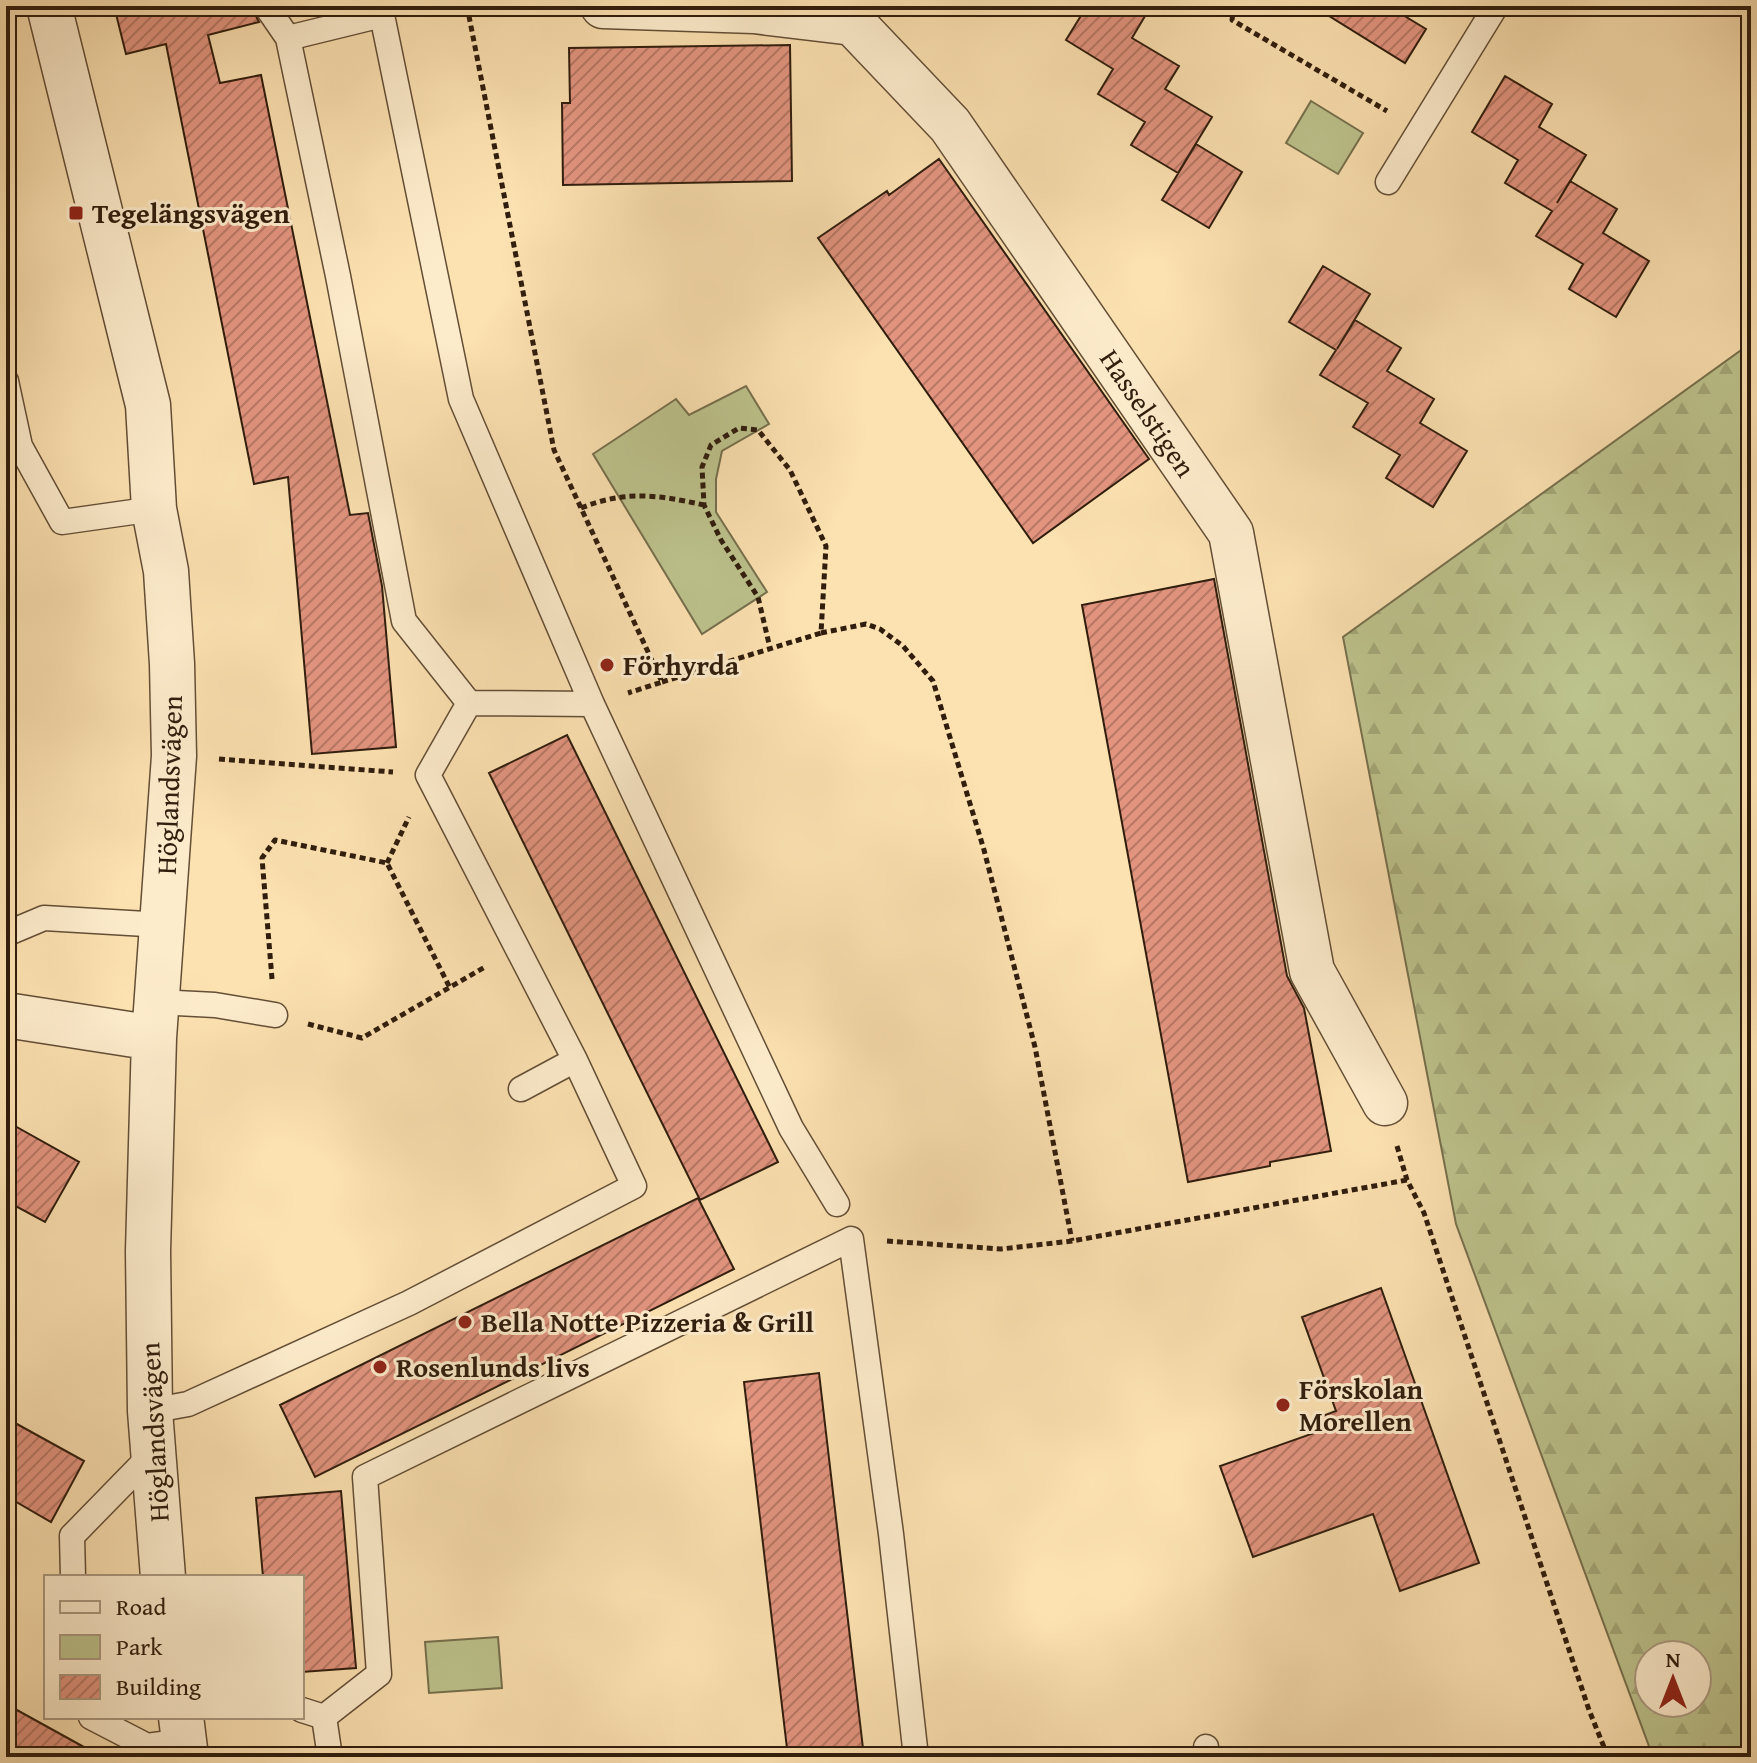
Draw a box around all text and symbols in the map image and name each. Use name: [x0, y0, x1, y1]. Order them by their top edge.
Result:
place label: Tegelängsvägen: [92, 192, 290, 233]
marker: Tegelängsvägen: [67, 204, 85, 222]
street label: Hasselstigen: [1090, 340, 1207, 485]
place label: Förhyrda: [623, 644, 740, 685]
marker: Förhyrda: [598, 656, 616, 674]
street label: Höglandsvägen: [145, 694, 192, 875]
place label: Bella Notte Pizzeria & Grill: [481, 1301, 814, 1342]
marker: Bella Notte Pizzeria & Grill: [456, 1313, 474, 1331]
street label: Höglandsvägen: [128, 1341, 179, 1523]
place label: Rosenlunds livs: [396, 1346, 590, 1387]
marker: Rosenlunds livs: [371, 1358, 389, 1376]
place label: Förskolan Morellen: [1299, 1368, 1424, 1441]
marker: Förskolan Morellen: [1274, 1396, 1292, 1414]
legend: [44, 1575, 304, 1719]
text: Road: [116, 1589, 166, 1624]
text: Park: [116, 1629, 163, 1664]
north arrow: [1633, 1639, 1713, 1719]
text: N: [1666, 1643, 1681, 1675]
text: Building: [116, 1669, 201, 1704]

